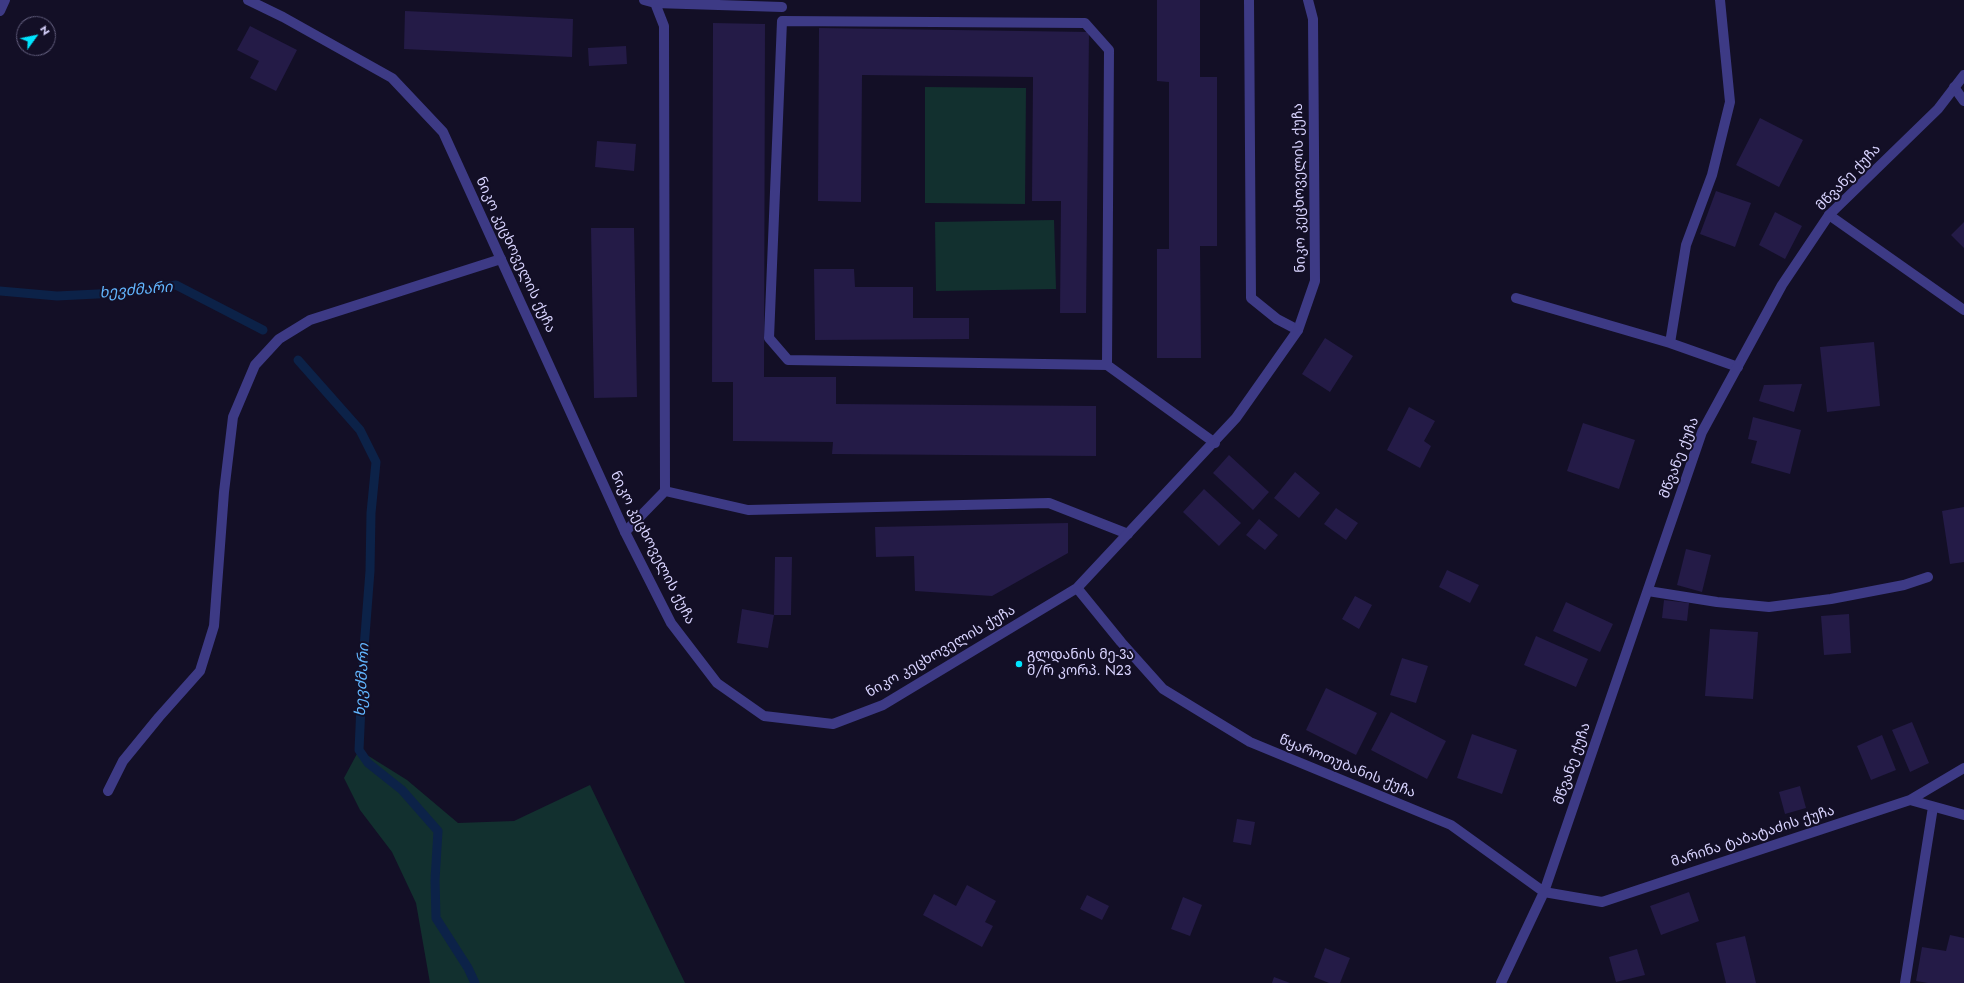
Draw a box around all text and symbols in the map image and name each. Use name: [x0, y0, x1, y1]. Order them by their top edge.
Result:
north arrow: [16, 16, 56, 56]
text: N: [36, 22, 54, 38]
street label: ნიკო კეცხოველის ქუჩა: [1290, 103, 1310, 273]
street label: მწვანე ქუჩა: [1813, 141, 1885, 215]
street label: ნიკო კეცხოველის ქუჩა: [472, 175, 558, 335]
water label: ხევძმარი: [99, 279, 173, 303]
street label: მწვანე ქუჩა: [1657, 415, 1703, 501]
street label: ნიკო კეცხოველის ქუჩა: [606, 469, 698, 627]
street label: ნიკო კეცხოველის ქუჩა: [863, 602, 1019, 702]
water label: ხევძმარი: [352, 643, 374, 717]
place label: გლდანის მე-3ა მ/რ კორპ. N23: [1027, 648, 1134, 680]
marker: გლდანის მე-3ა მ/რ კორპ. N23: [1014, 659, 1024, 669]
street label: მწვანე ქუჩა: [1551, 721, 1595, 807]
street label: წყაროთუბანის ქუჩა: [1276, 732, 1418, 802]
street label: მარინა ტაბატაძის ქუჩა: [1669, 803, 1837, 871]

